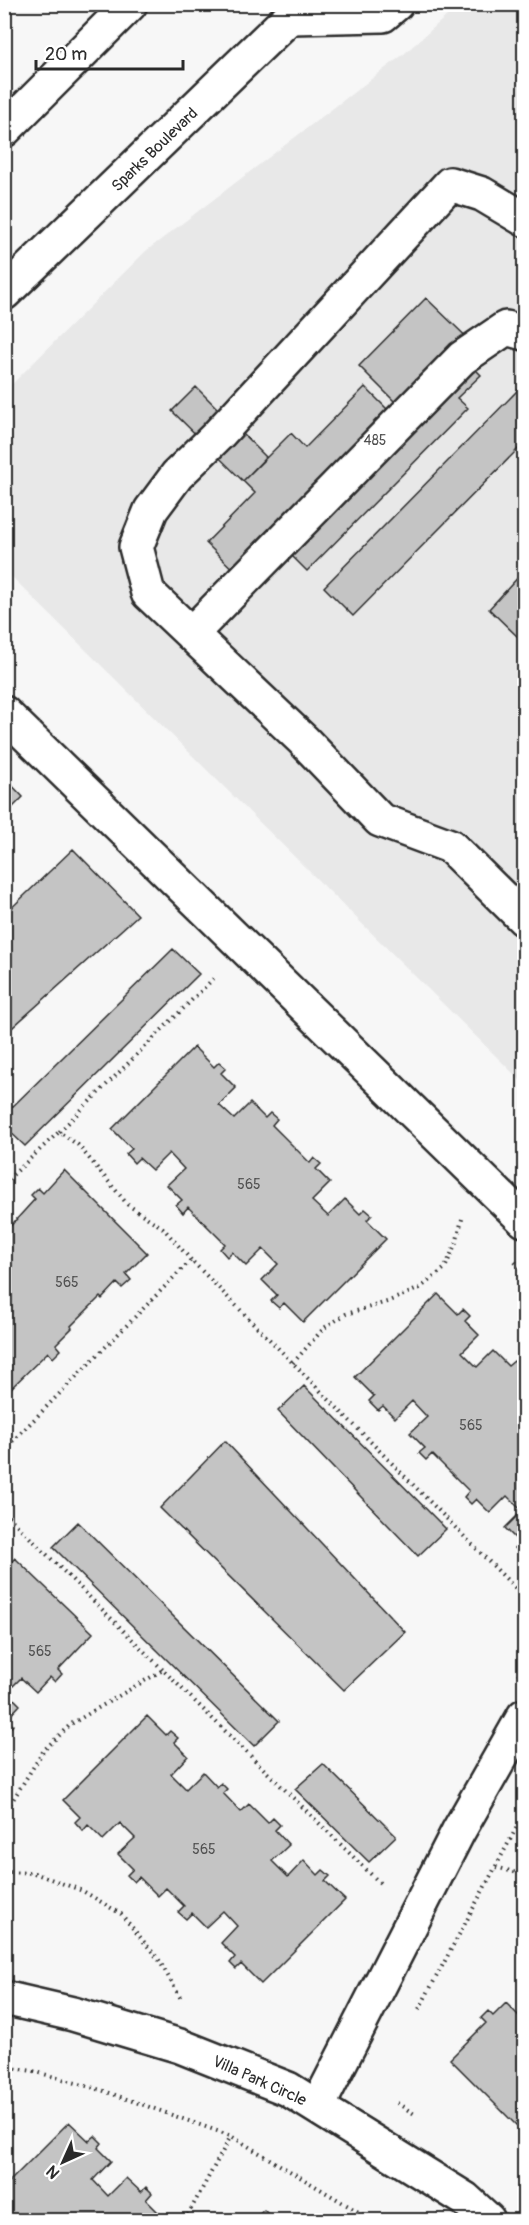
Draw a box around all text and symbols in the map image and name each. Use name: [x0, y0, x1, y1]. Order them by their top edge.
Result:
scale bar: [36, 33, 183, 71]
text: 20 m: [45, 43, 87, 66]
street label: Sparks Boulevard: [107, 103, 202, 196]
house number: 485: [364, 432, 386, 449]
house number: 565: [237, 1176, 261, 1193]
house number: 565: [55, 1274, 79, 1291]
house number: 565: [459, 1417, 483, 1434]
house number: 565: [28, 1643, 52, 1660]
house number: 565: [192, 1841, 216, 1858]
street label: Villa Park Circle: [210, 2051, 310, 2111]
north arrow: [33, 2132, 93, 2192]
text: N: [42, 2161, 64, 2183]

